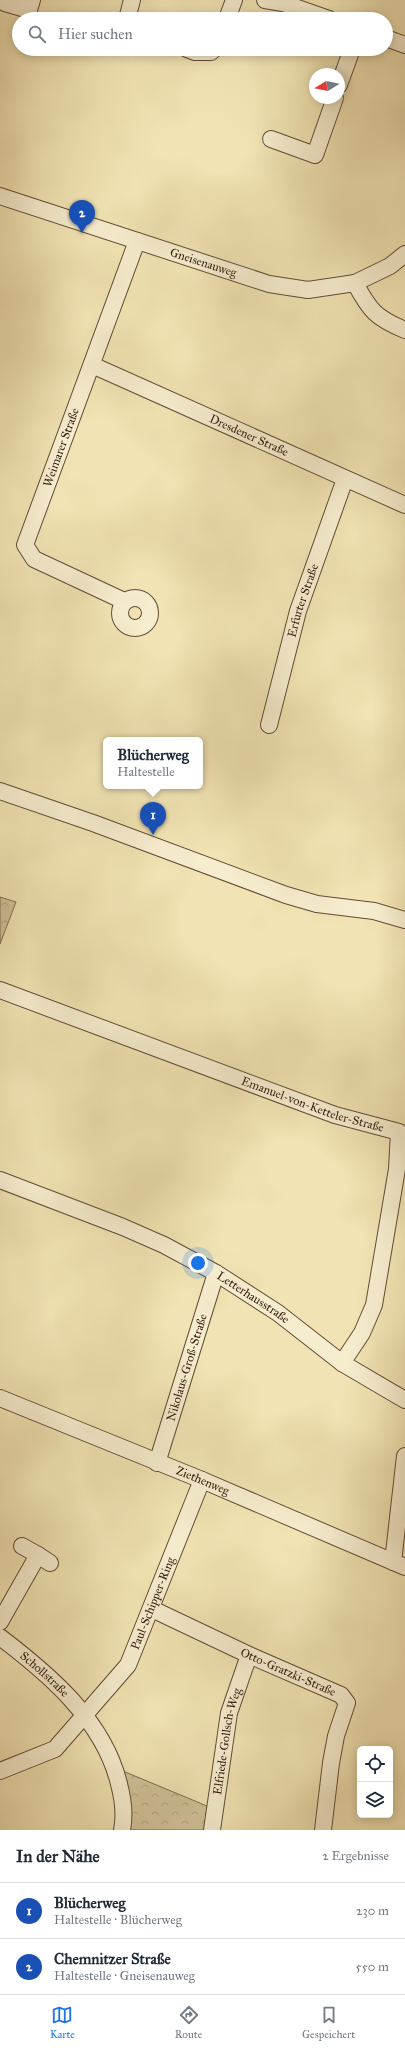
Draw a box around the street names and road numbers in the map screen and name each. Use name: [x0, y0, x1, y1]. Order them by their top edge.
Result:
street label: Gneisenauweg: [168, 245, 239, 281]
street label: Weimarer Straße: [40, 406, 82, 489]
street label: Dresdener Straße: [207, 412, 291, 459]
street label: Erfurter Straße: [285, 562, 321, 639]
street label: Emanuel-von-Ketteler-Straße: [239, 1074, 385, 1135]
street label: Letterhausstraße: [214, 1269, 292, 1326]
street label: Nikolaus-Groß-Straße: [163, 1312, 210, 1423]
street label: Ziethenweg: [174, 1463, 232, 1499]
street label: Paul-Schipper-Ring: [128, 1555, 179, 1652]
street label: Otto-Gratzki-Straße: [238, 1645, 338, 1699]
street label: Schollstraße: [17, 1649, 72, 1700]
street label: Elfriede-Gollsch-Weg: [210, 1686, 245, 1796]

